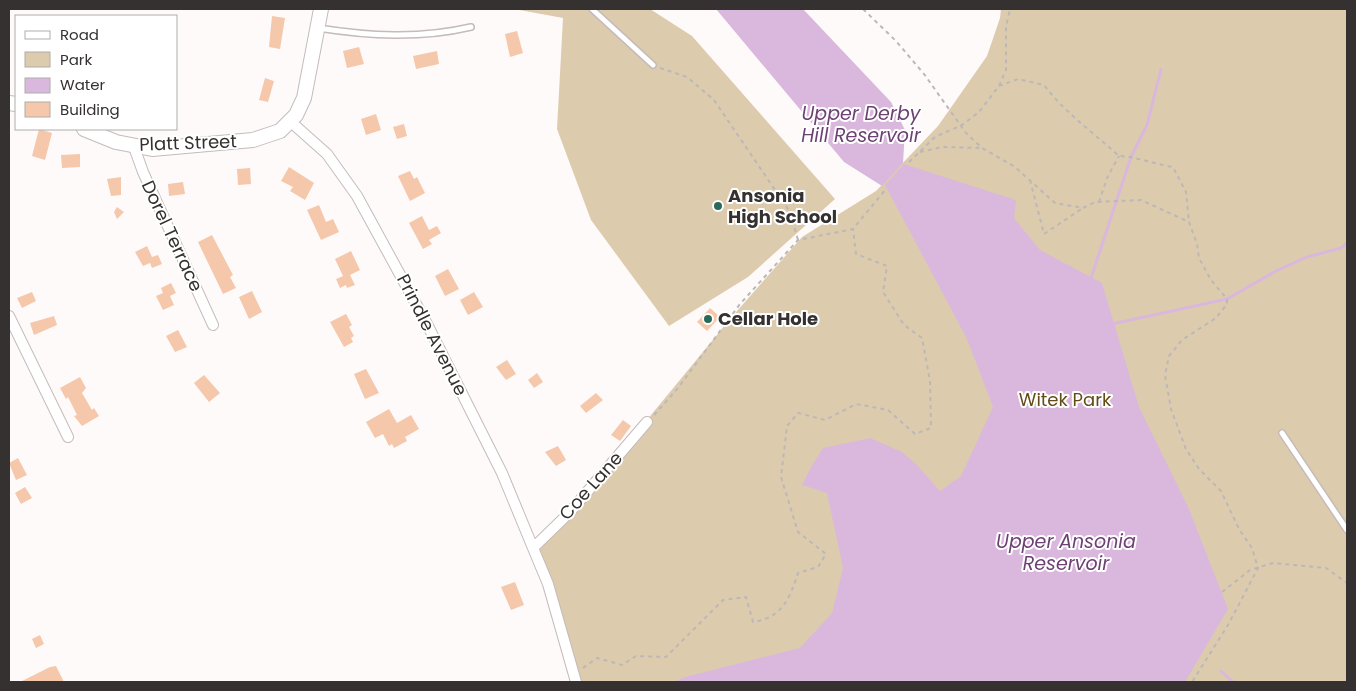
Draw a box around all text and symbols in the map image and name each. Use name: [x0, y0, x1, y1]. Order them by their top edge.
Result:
legend: [15, 15, 178, 130]
text: Road: [60, 24, 99, 45]
text: Park: [60, 49, 92, 70]
text: Water: [60, 74, 106, 95]
text: Building: [60, 99, 120, 120]
water label: Upper Derby Hill Reservoir: [801, 100, 922, 149]
street label: Platt Street: [139, 128, 237, 157]
street label: Dorel Terrace: [136, 176, 209, 295]
place label: Ansonia High School: [728, 183, 837, 229]
marker: Ansonia High School: [712, 200, 724, 212]
street label: Prindle Avenue: [391, 270, 474, 400]
place label: Cellar Hole: [718, 306, 818, 331]
marker: Cellar Hole: [702, 313, 714, 325]
park label: Witek Park: [1019, 387, 1112, 412]
street label: Coe Lane: [553, 446, 628, 525]
water label: Upper Ansonia Reservoir: [996, 528, 1136, 577]

